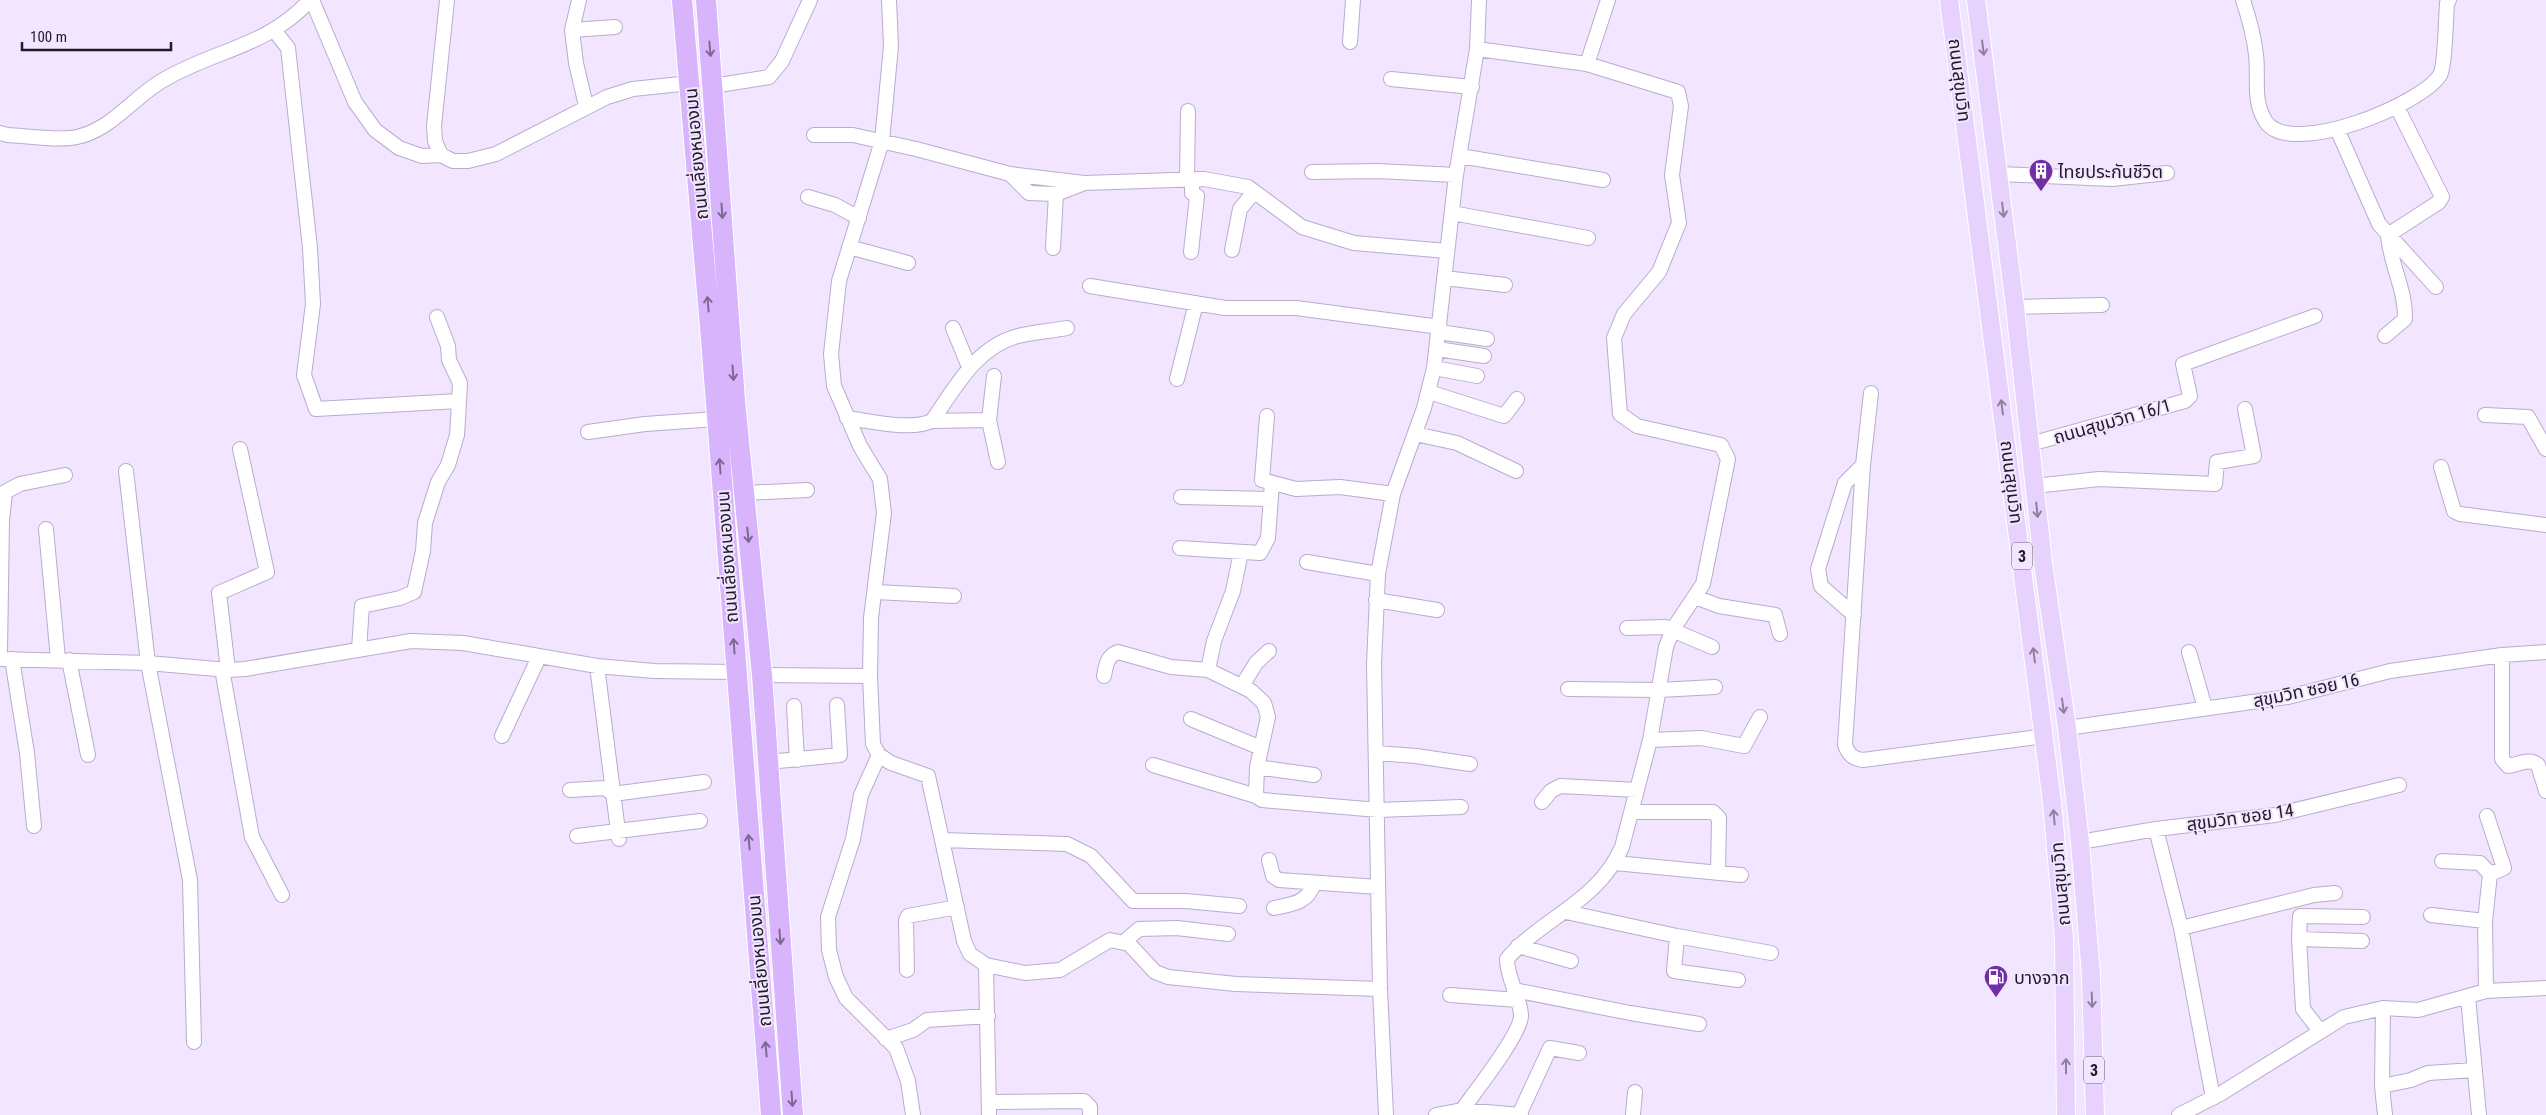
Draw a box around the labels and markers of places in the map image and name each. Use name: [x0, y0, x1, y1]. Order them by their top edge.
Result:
building icon: ไทยประกันชีวิต: [2028, 158, 2054, 192]
place label: ไทยประกันชีวิต: [2057, 161, 2163, 182]
fuel station icon: บางจาก: [1983, 964, 2009, 998]
place label: บางจาก: [2014, 967, 2070, 988]

